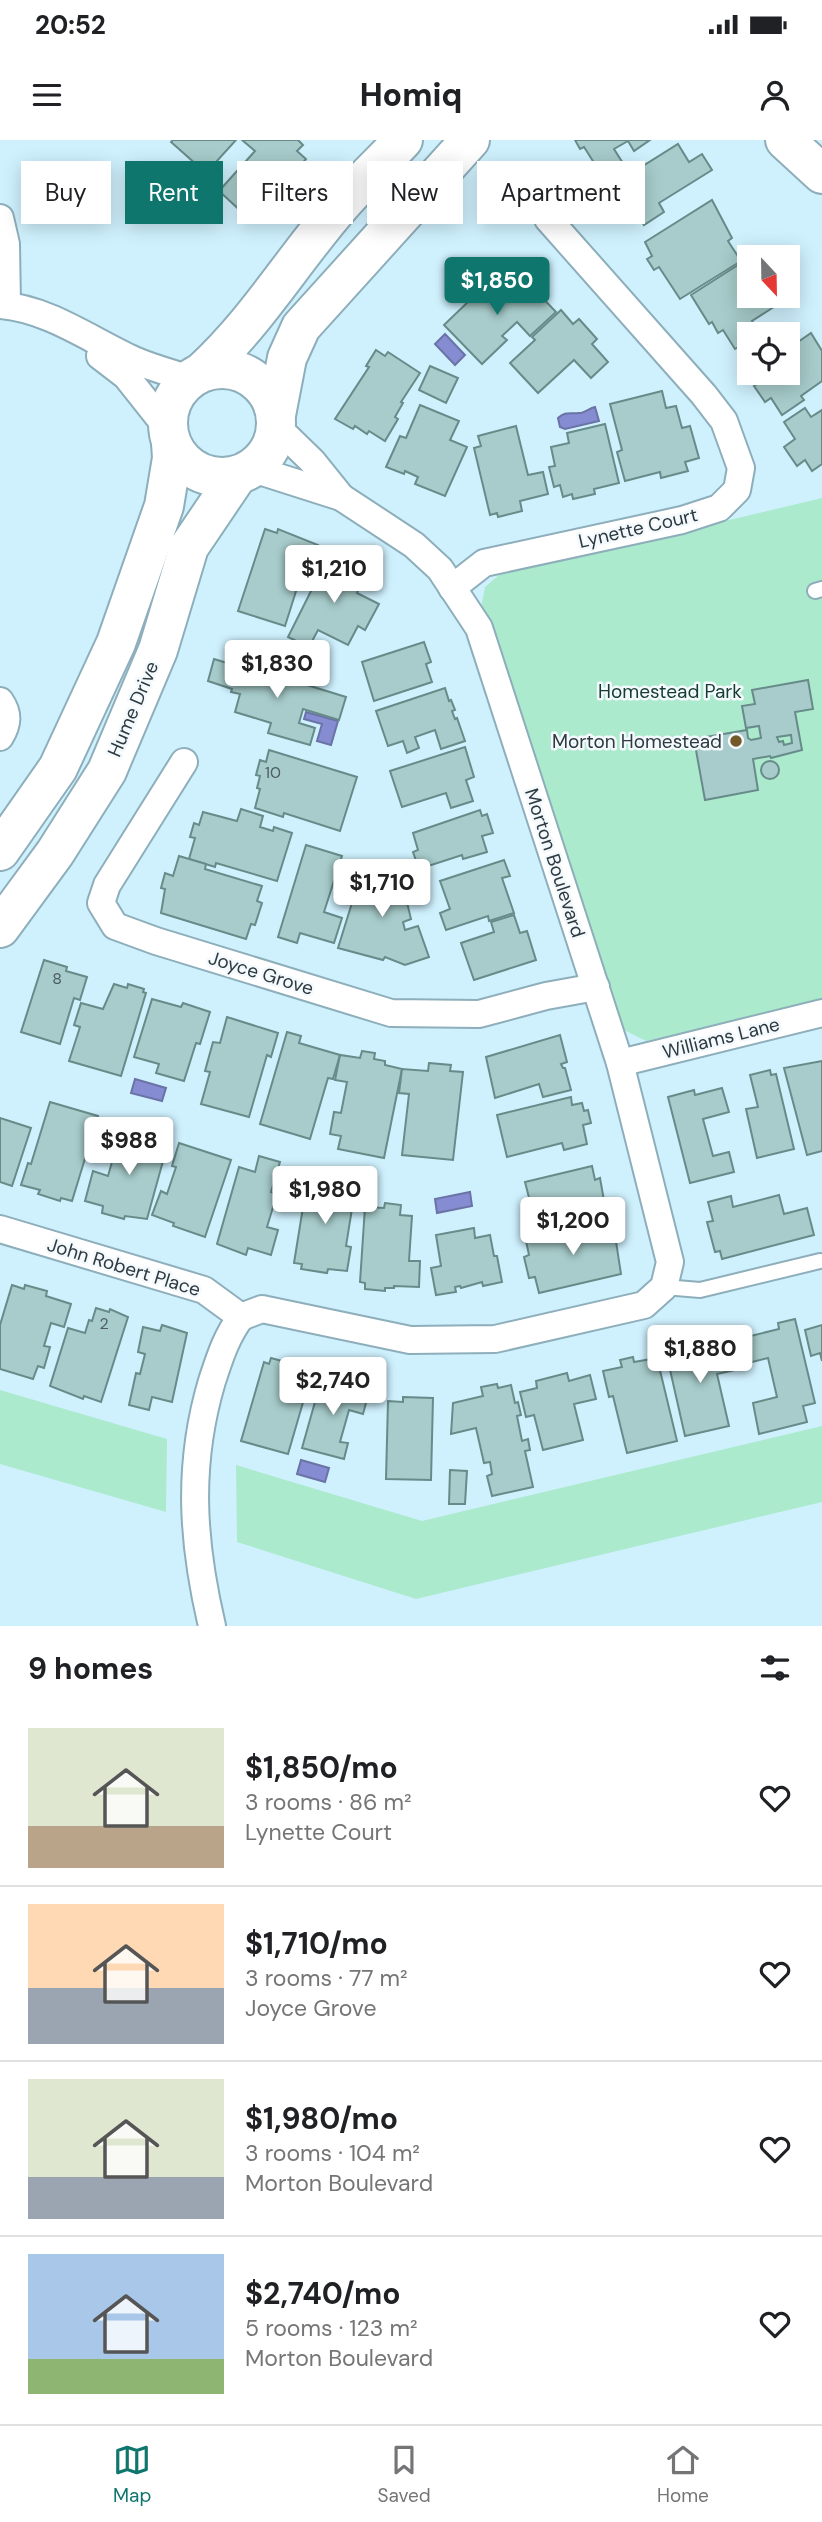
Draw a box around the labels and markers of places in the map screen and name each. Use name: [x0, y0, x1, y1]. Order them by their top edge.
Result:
pin: $1,850: [440, 258, 554, 317]
pin: $1,210: [277, 546, 391, 605]
pin: $1,830: [220, 640, 334, 700]
place label: Morton Homestead: [552, 729, 722, 754]
marker: Morton Homestead: [728, 733, 744, 749]
pin: $1,710: [325, 860, 439, 919]
pin: $988: [88, 1118, 170, 1177]
pin: $1,980: [268, 1166, 382, 1226]
pin: $1,200: [516, 1198, 630, 1257]
pin: $1,880: [643, 1326, 757, 1385]
pin: $2,740: [276, 1358, 390, 1417]

